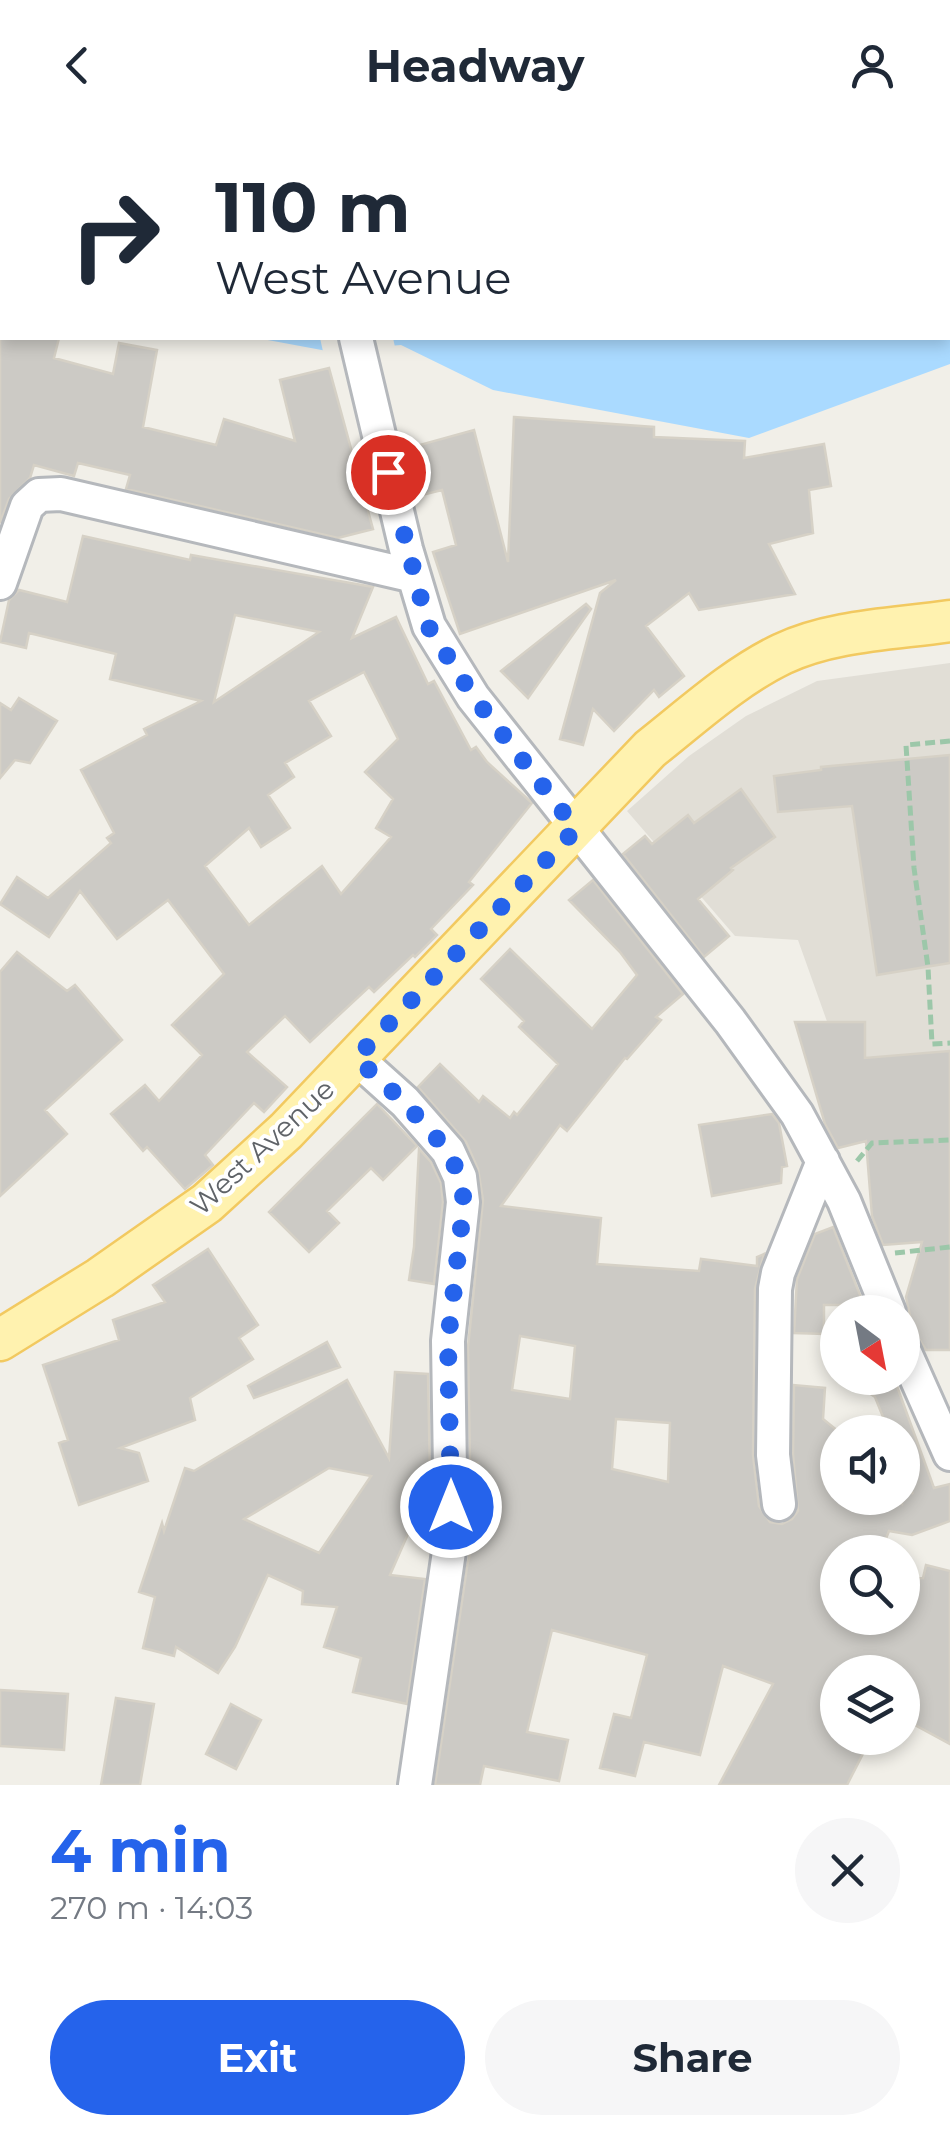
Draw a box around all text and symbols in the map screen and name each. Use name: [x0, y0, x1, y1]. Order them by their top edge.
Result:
icon: back: [50, 38, 105, 93]
text: Headway: [366, 38, 584, 93]
icon: person: [845, 38, 900, 93]
text: 110 m: [215, 164, 411, 250]
icon: right: [50, 170, 180, 300]
text: West Avenue: [215, 250, 512, 305]
pin: [346, 430, 431, 515]
icon: arrive: [361, 445, 416, 500]
street label: West Avenue: [183, 1072, 341, 1222]
north arrow: [820, 1295, 920, 1395]
map controls: [820, 1295, 920, 1755]
button: sound: [820, 1415, 920, 1515]
position arrow: [399, 1455, 503, 1559]
button: search: [820, 1535, 920, 1635]
button: layers: [820, 1655, 920, 1755]
text: 4 min: [50, 1814, 231, 1887]
button: close: [795, 1818, 900, 1923]
text: 270 m · 14:03: [50, 1888, 253, 1927]
button: Exit: [50, 2000, 465, 2115]
button: Share: [485, 2000, 900, 2115]

